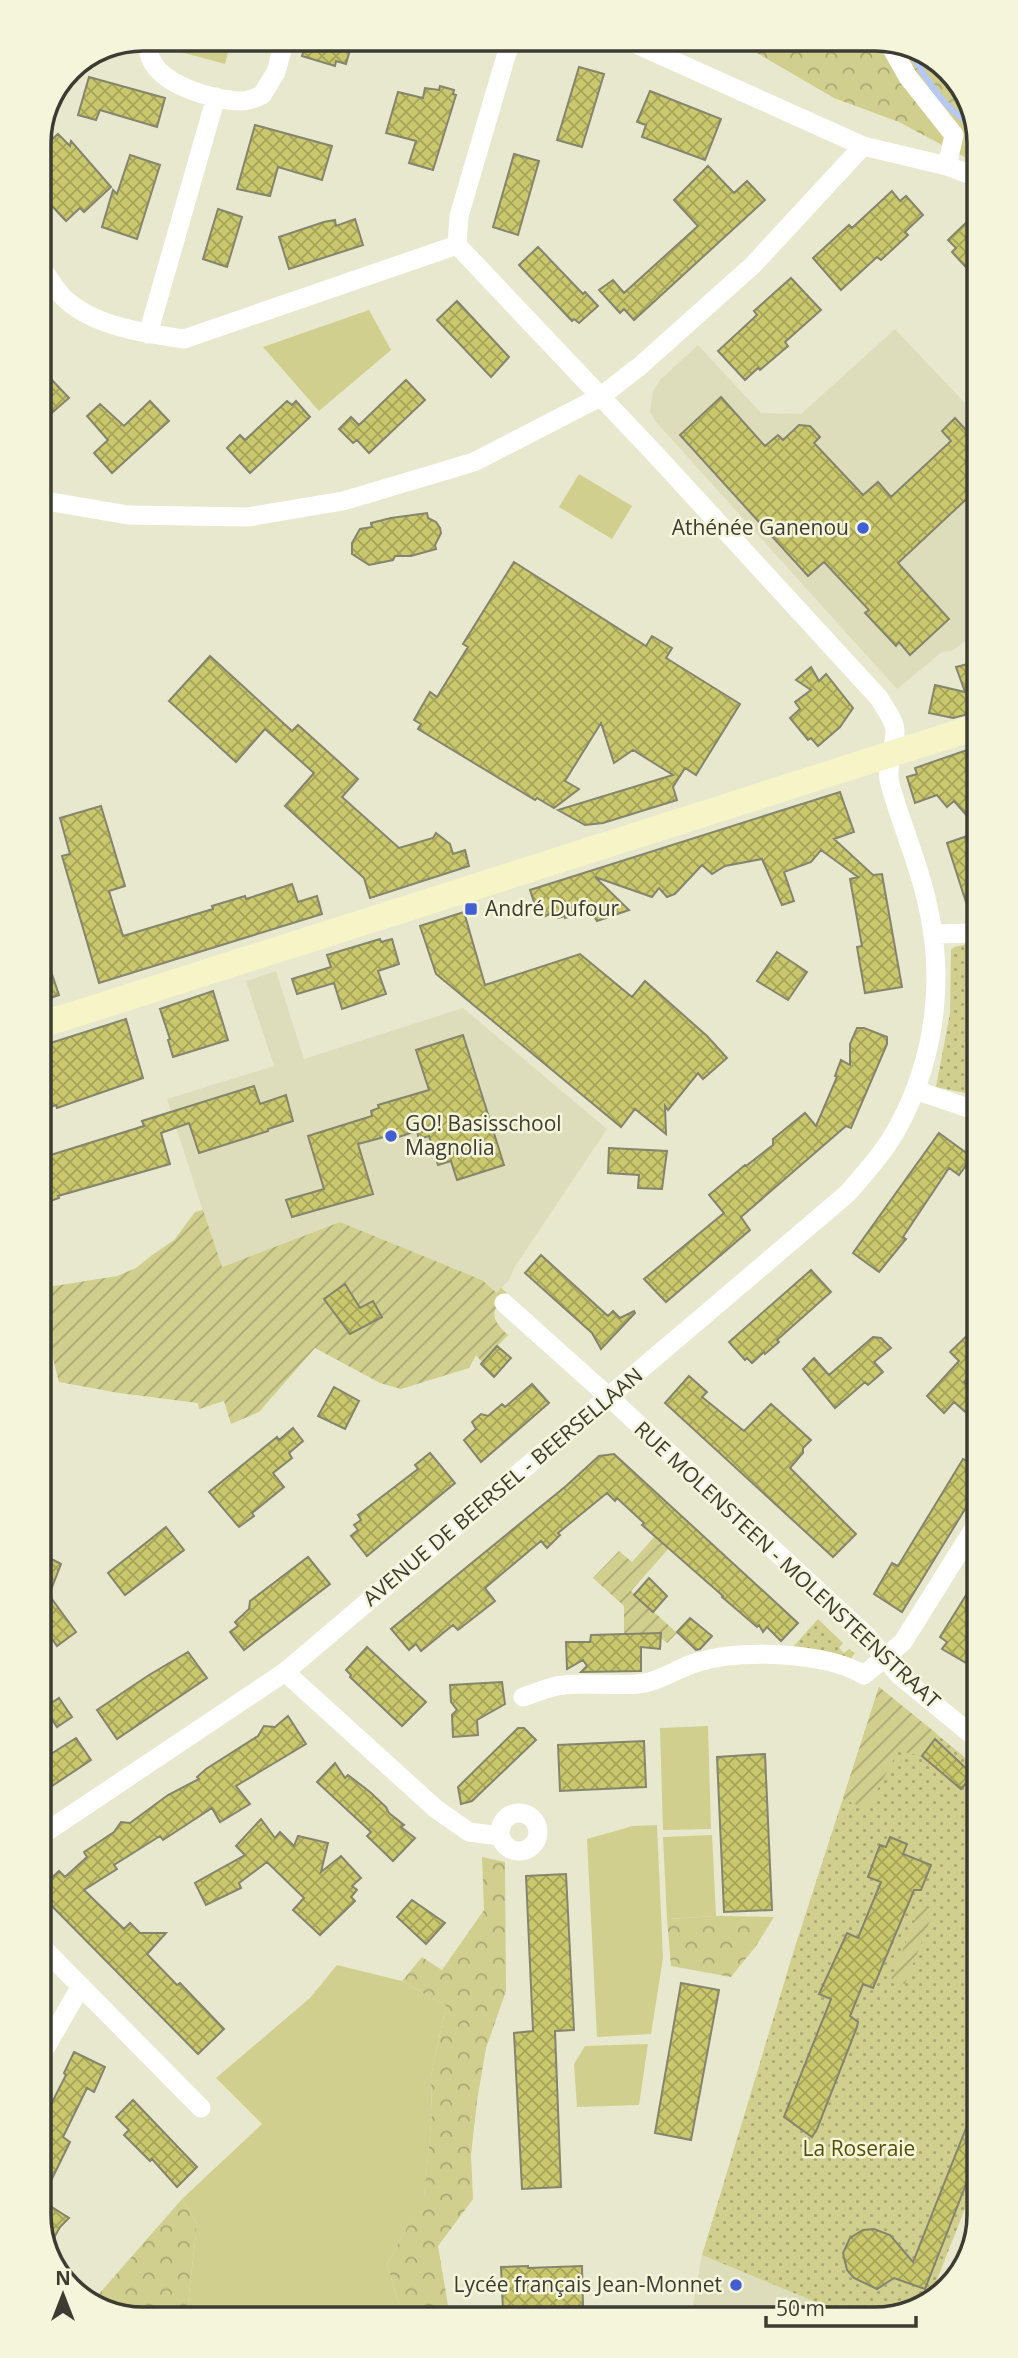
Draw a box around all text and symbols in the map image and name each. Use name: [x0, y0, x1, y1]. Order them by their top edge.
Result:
place label: Athénée Ganenou: [672, 513, 849, 541]
marker: Athénée Ganenou: [855, 520, 871, 536]
place label: André Dufour: [485, 894, 620, 922]
marker: André Dufour: [463, 901, 479, 917]
place label: GO! Basisschool Magnolia: [405, 1109, 562, 1161]
marker: GO! Basisschool Magnolia: [383, 1128, 399, 1144]
street label: AVENUE DE BEERSEL - BEERSELLAAN: [357, 1361, 648, 1612]
street label: RUE MOLENSTEEN - MOLENSTEENSTRAAT: [629, 1415, 947, 1714]
park label: La Roseraie: [803, 2134, 915, 2162]
north arrow: [28, 2260, 98, 2330]
text: N: [55, 2265, 71, 2291]
place label: Lycée français Jean-Monnet: [453, 2270, 722, 2298]
marker: Lycée français Jean-Monnet: [728, 2277, 744, 2293]
scale bar: [766, 2284, 916, 2328]
text: 50 m: [776, 2294, 825, 2322]

